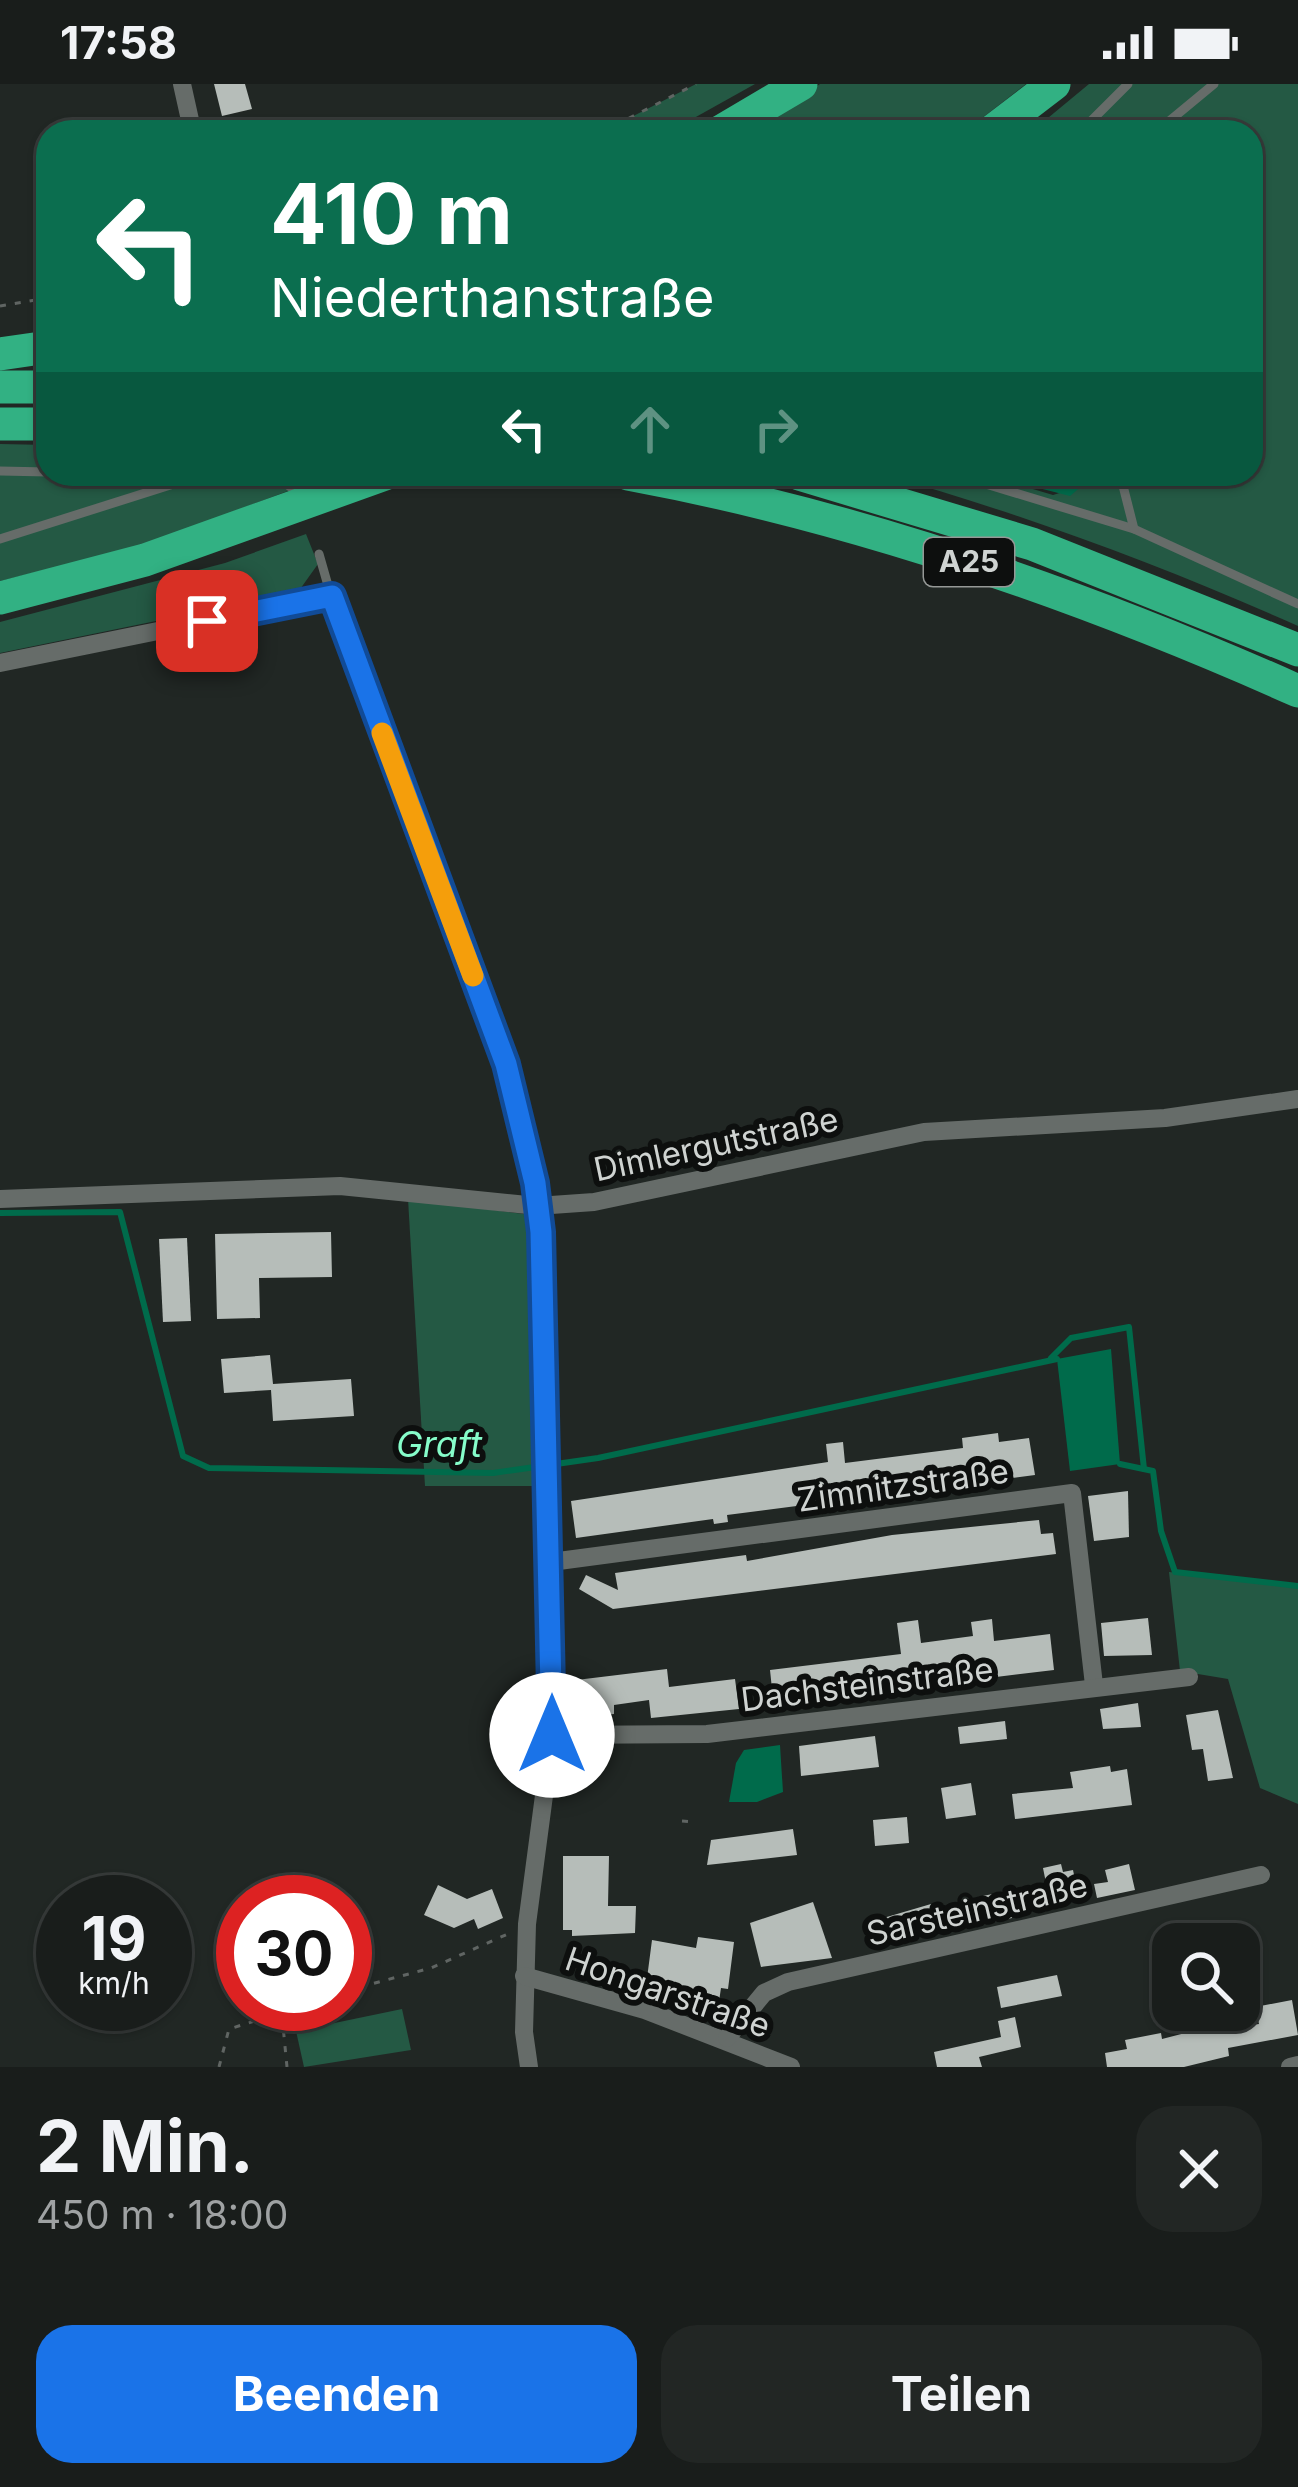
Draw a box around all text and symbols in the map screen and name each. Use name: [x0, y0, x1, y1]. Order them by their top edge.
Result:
text: 17:58: [60, 15, 177, 70]
text: 410 m: [270, 163, 513, 264]
icon: left: [72, 168, 228, 324]
text: Niederthanstraße: [270, 265, 714, 330]
icon: left: [491, 396, 557, 462]
icon: ahead: [617, 396, 683, 462]
icon: right: [743, 396, 809, 462]
road number: A25: [924, 538, 1014, 586]
pin: [156, 570, 258, 672]
icon: arrive: [174, 588, 240, 654]
street label: Dimlergutstraße: [590, 1099, 842, 1189]
water label: Graft: [396, 1422, 483, 1466]
street label: Zimnitzstraße: [795, 1450, 1011, 1520]
street label: Dachsteinstraße: [738, 1649, 996, 1719]
position arrow: [489, 1672, 615, 1798]
street label: Sarsteinstraße: [863, 1864, 1091, 1954]
speed limit sign: 30: [216, 1875, 372, 2031]
text: 19: [82, 1902, 146, 1974]
map controls: [1152, 1923, 1260, 2031]
button: search: [1152, 1923, 1260, 2031]
street label: Hongarstraße: [560, 1938, 776, 2046]
text: km/h: [78, 1965, 150, 2001]
text: 2 Min.: [36, 2102, 254, 2189]
button: close: [1136, 2106, 1262, 2232]
text: 450 m · 18:00: [36, 2191, 288, 2238]
button: Beenden: [36, 2325, 637, 2463]
button: Teilen: [661, 2325, 1262, 2463]

